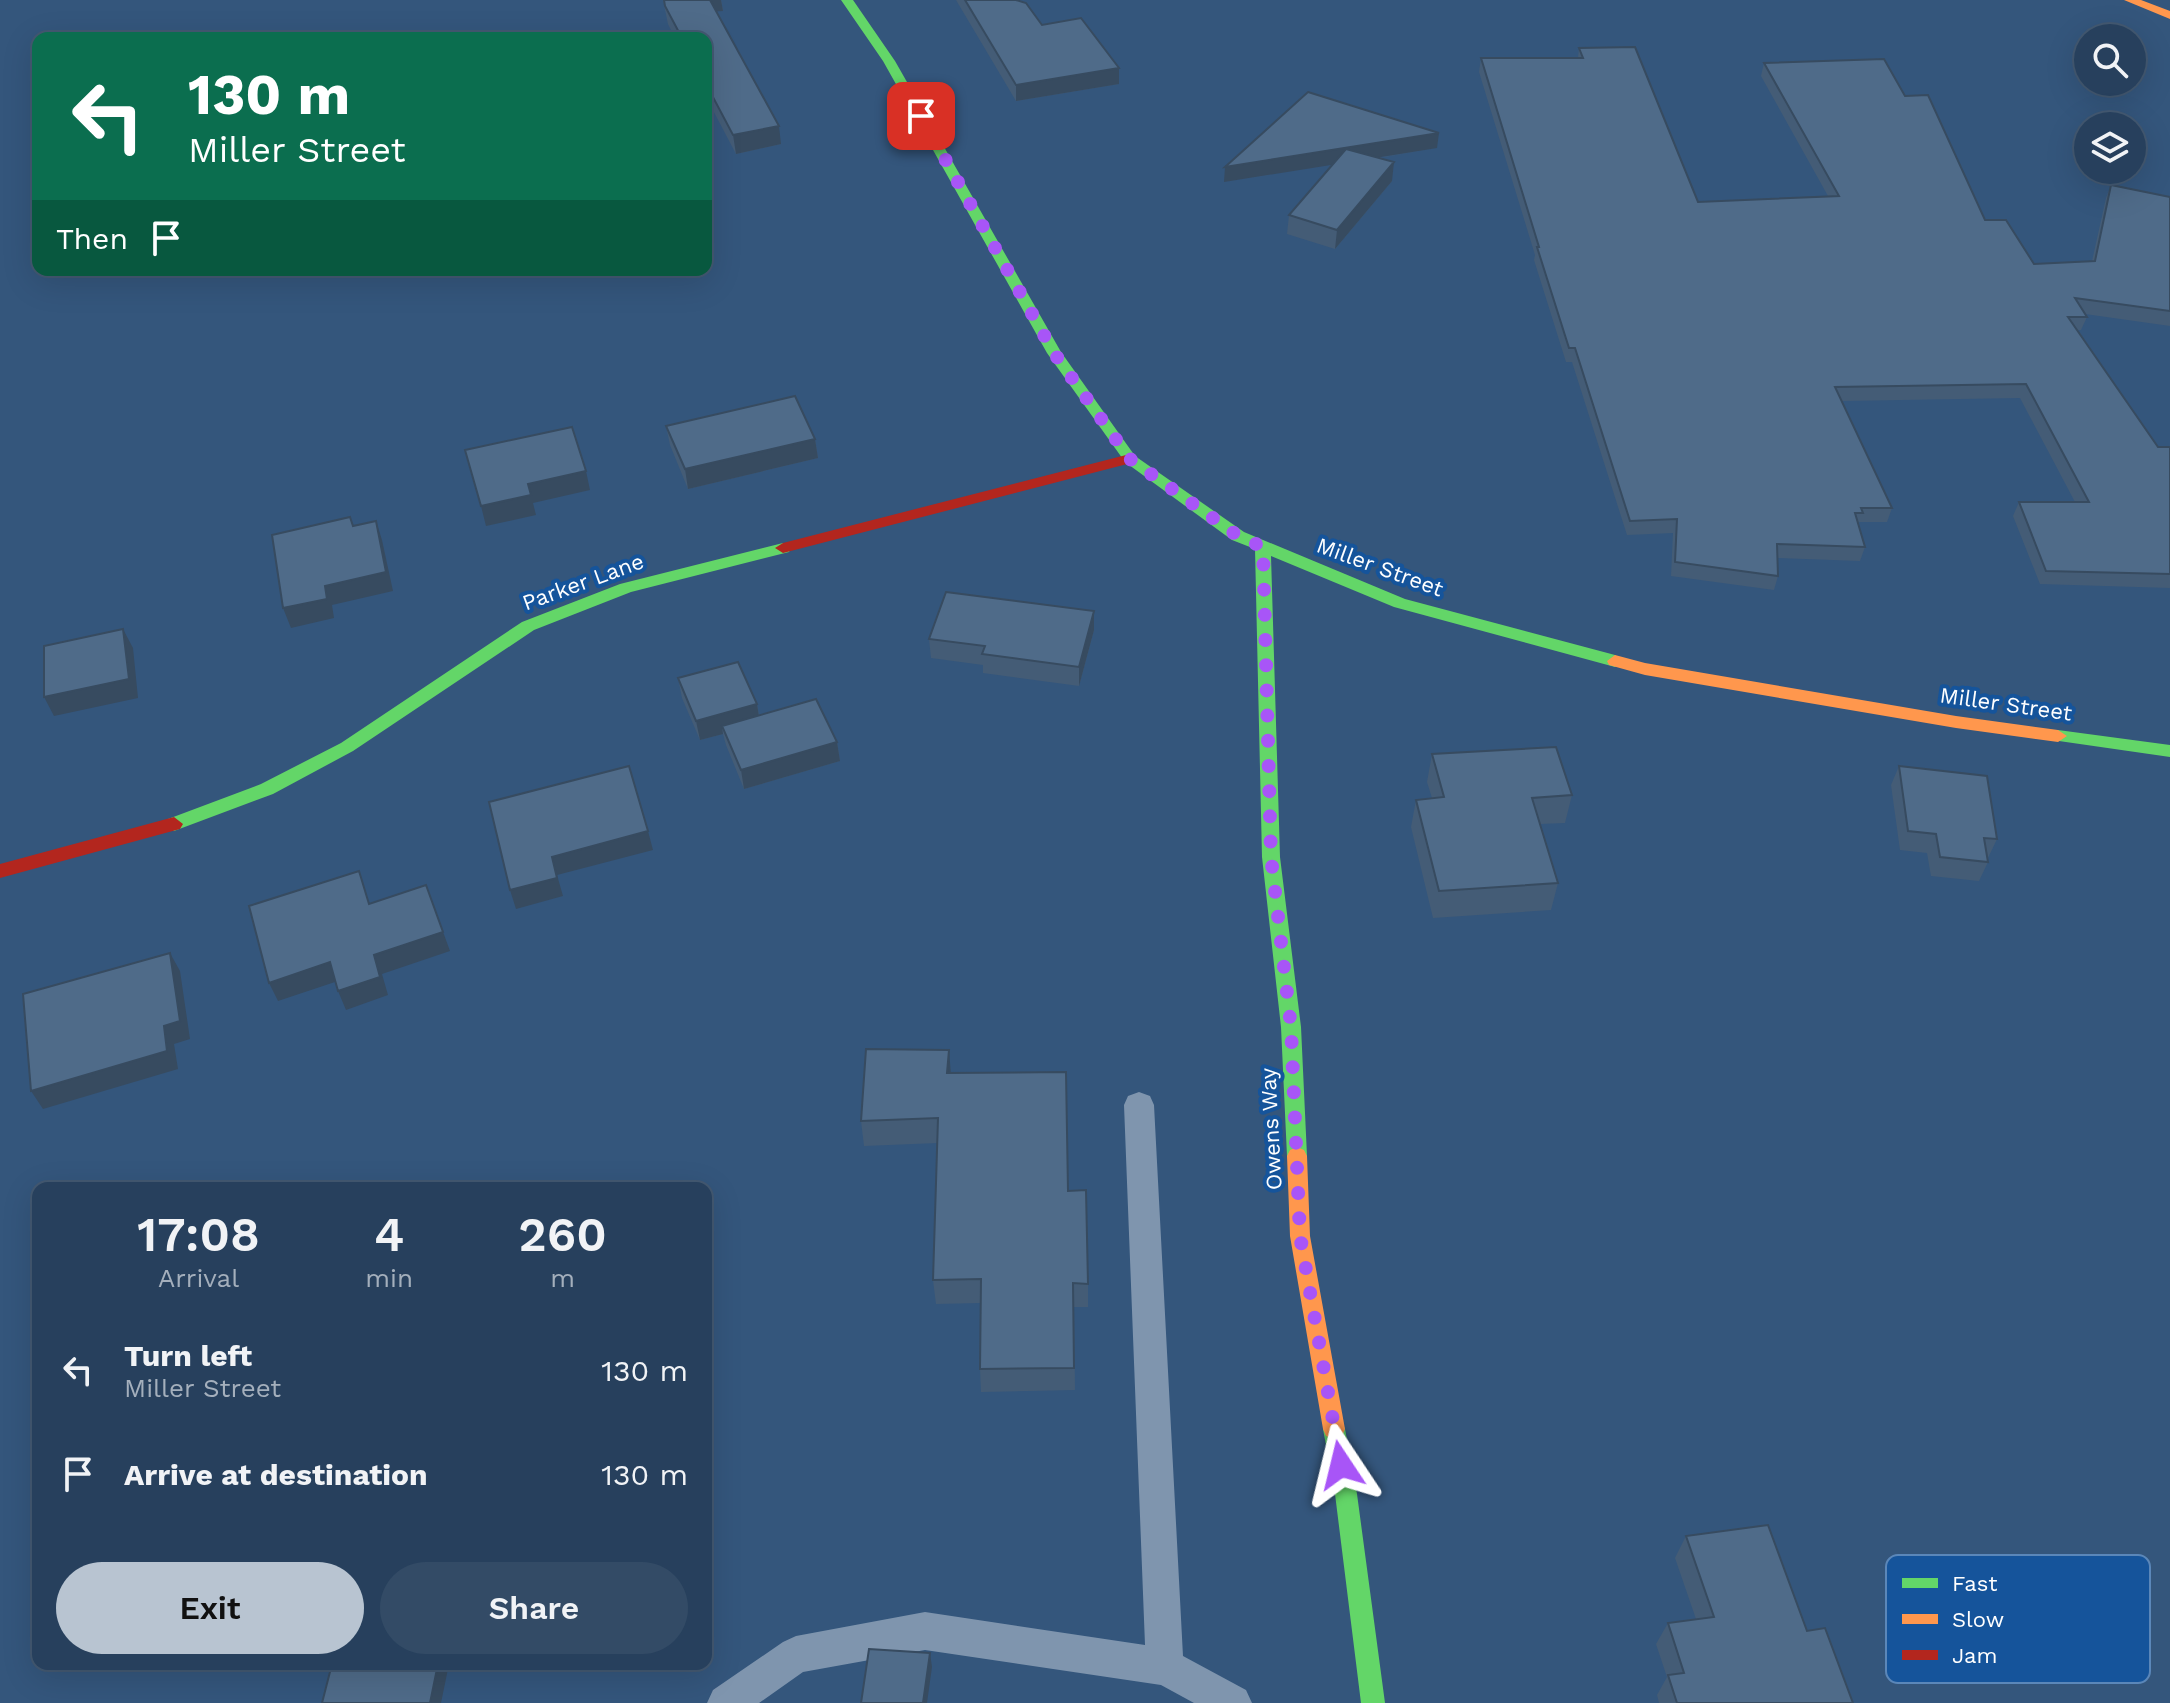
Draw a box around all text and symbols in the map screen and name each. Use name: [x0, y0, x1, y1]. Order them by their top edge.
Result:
map controls: [2074, 24, 2146, 184]
button: search: [2074, 24, 2146, 96]
text: 130 m: [188, 62, 350, 128]
icon: left: [56, 64, 160, 168]
pin: [887, 82, 955, 150]
icon: arrive: [899, 94, 943, 138]
button: layers: [2074, 112, 2146, 184]
text: Miller Street: [188, 129, 406, 171]
icon: arrive: [144, 216, 188, 260]
text: Then: [56, 221, 128, 256]
street label: Miller Street: [1313, 533, 1447, 601]
street label: Parker Lane: [519, 548, 647, 616]
street label: Miller Street: [1938, 682, 2074, 726]
street label: Owens Way: [1255, 1066, 1287, 1191]
text: 17:08: [137, 1206, 260, 1263]
text: 4: [374, 1206, 404, 1263]
text: 260: [518, 1206, 607, 1263]
text: Arrival: [158, 1263, 239, 1293]
text: min: [365, 1263, 413, 1293]
text: m: [550, 1263, 575, 1293]
text: Turn left: [124, 1338, 252, 1373]
icon: left: [56, 1348, 100, 1392]
text: 130 m: [601, 1353, 688, 1388]
text: Miller Street: [124, 1373, 281, 1403]
position arrow: [1299, 1423, 1383, 1507]
icon: arrive: [56, 1452, 100, 1496]
text: Arrive at destination: [124, 1457, 428, 1492]
text: 130 m: [601, 1457, 688, 1492]
legend: [1886, 1555, 2150, 1683]
button: Exit: [56, 1562, 364, 1654]
button: Share: [380, 1562, 688, 1654]
text: Fast: [1952, 1571, 1998, 1596]
text: Slow: [1952, 1607, 2004, 1632]
text: Jam: [1952, 1643, 1997, 1668]

